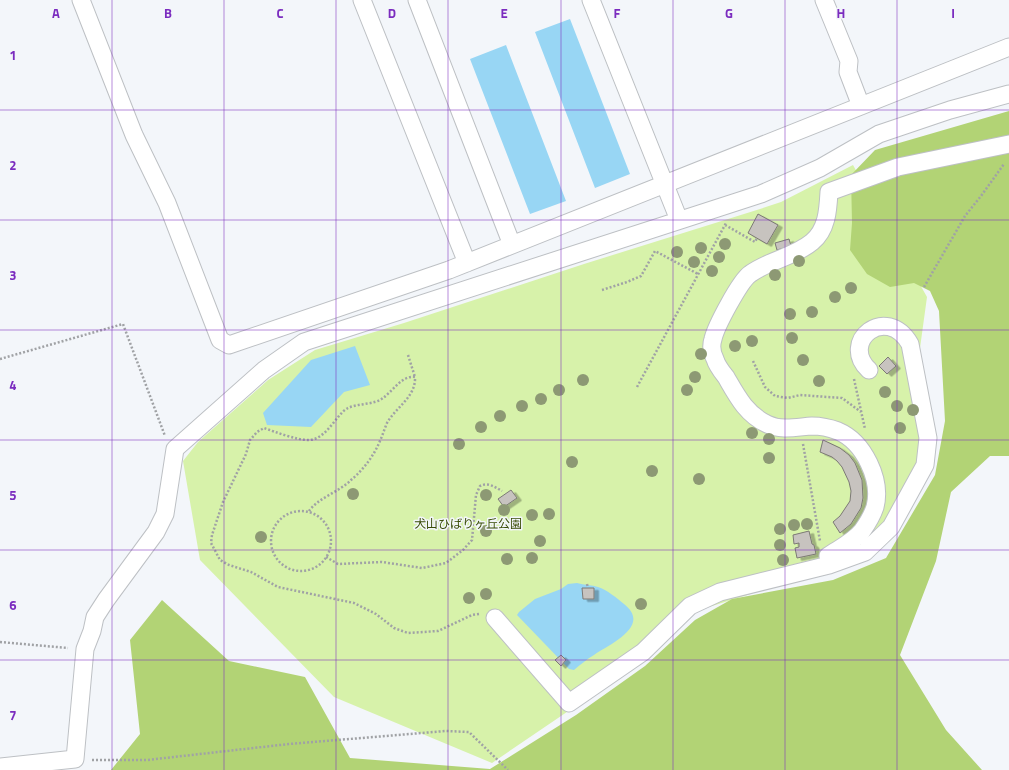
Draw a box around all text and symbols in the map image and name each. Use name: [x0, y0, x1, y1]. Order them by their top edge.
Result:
text: A: [52, 3, 60, 23]
text: B: [164, 3, 172, 23]
text: C: [276, 3, 284, 23]
text: D: [388, 3, 396, 23]
text: E: [500, 3, 508, 23]
text: F: [614, 3, 621, 23]
text: G: [725, 3, 733, 23]
text: H: [837, 3, 845, 23]
text: I: [951, 3, 955, 23]
text: 1: [9, 45, 17, 65]
text: 2: [9, 155, 17, 175]
text: 3: [9, 265, 17, 285]
text: 4: [9, 375, 17, 395]
text: 5: [9, 485, 17, 505]
park label: 犬山ひばりヶ丘公園: [414, 514, 522, 533]
text: 6: [9, 595, 17, 615]
text: 7: [9, 705, 17, 725]

